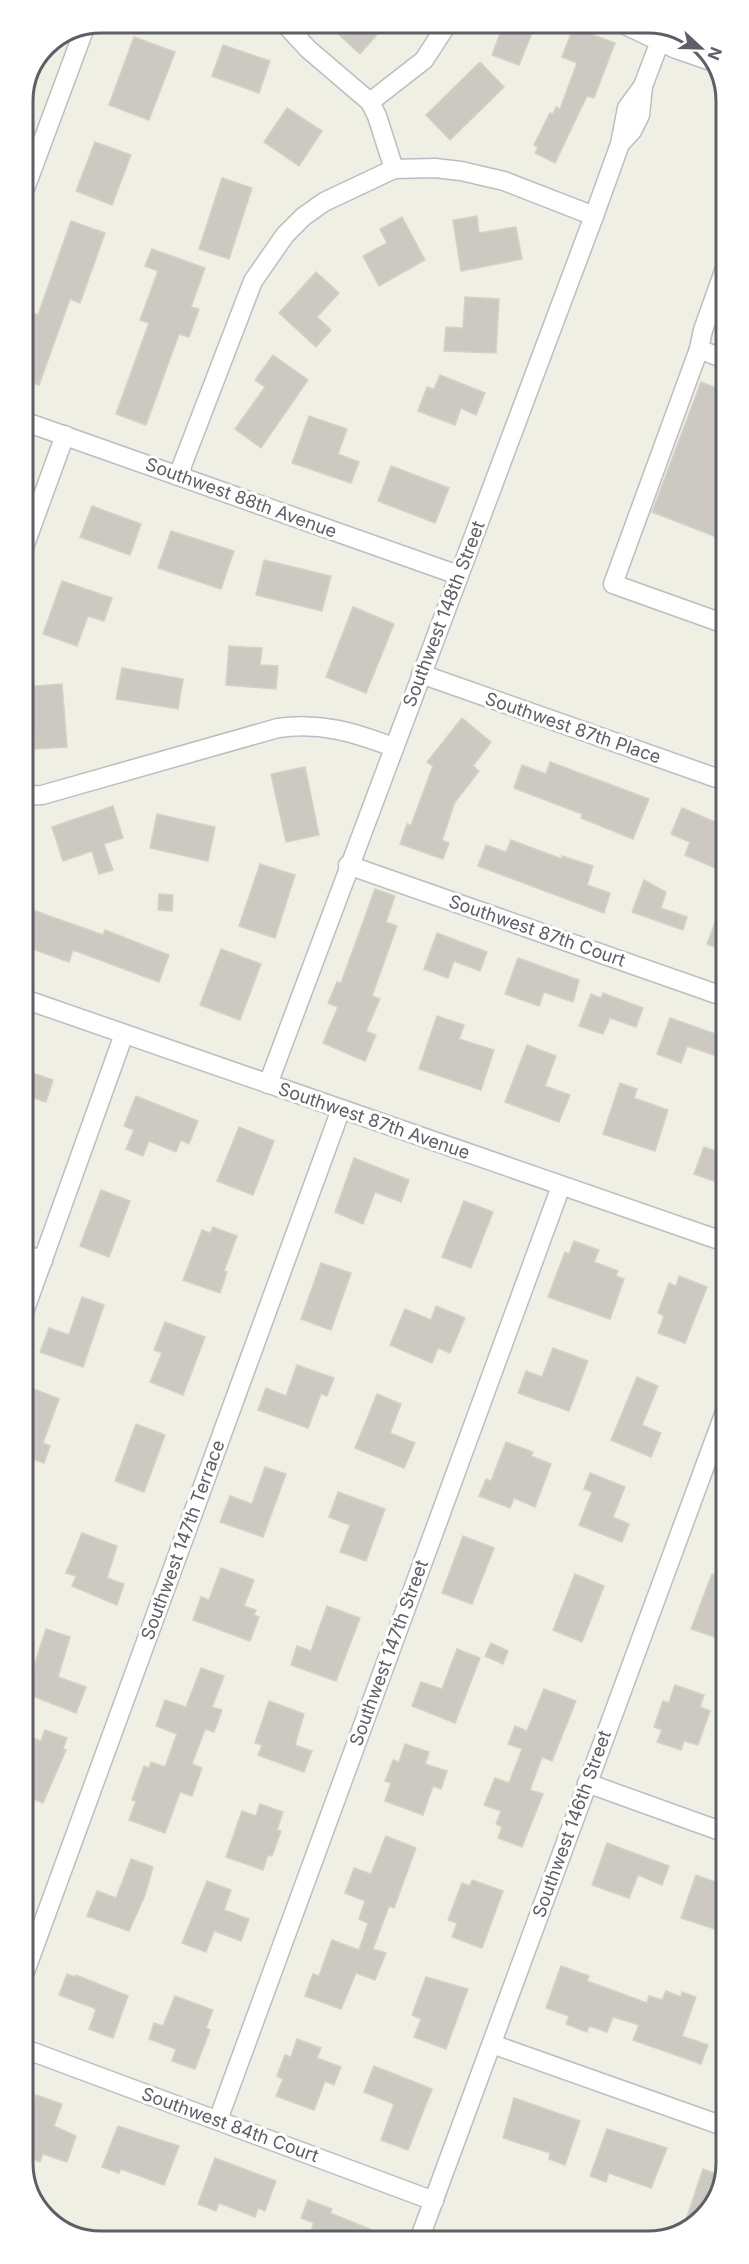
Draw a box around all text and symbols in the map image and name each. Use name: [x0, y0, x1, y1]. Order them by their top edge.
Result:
north arrow: [671, 18, 731, 78]
text: N: [703, 44, 726, 63]
street label: Southwest 88th Avenue: [143, 453, 340, 542]
street label: Southwest 148th Street: [398, 518, 489, 710]
street label: Southwest 87th Place: [483, 688, 664, 767]
street label: Southwest 87th Court: [446, 890, 628, 971]
street label: Southwest 87th Avenue: [276, 1078, 473, 1163]
street label: Southwest 147th Terrace: [137, 1437, 228, 1643]
street label: Southwest 147th Street: [345, 1557, 432, 1749]
street label: Southwest 146th Street: [528, 1727, 615, 1920]
street label: Southwest 84th Court: [139, 2083, 322, 2166]

